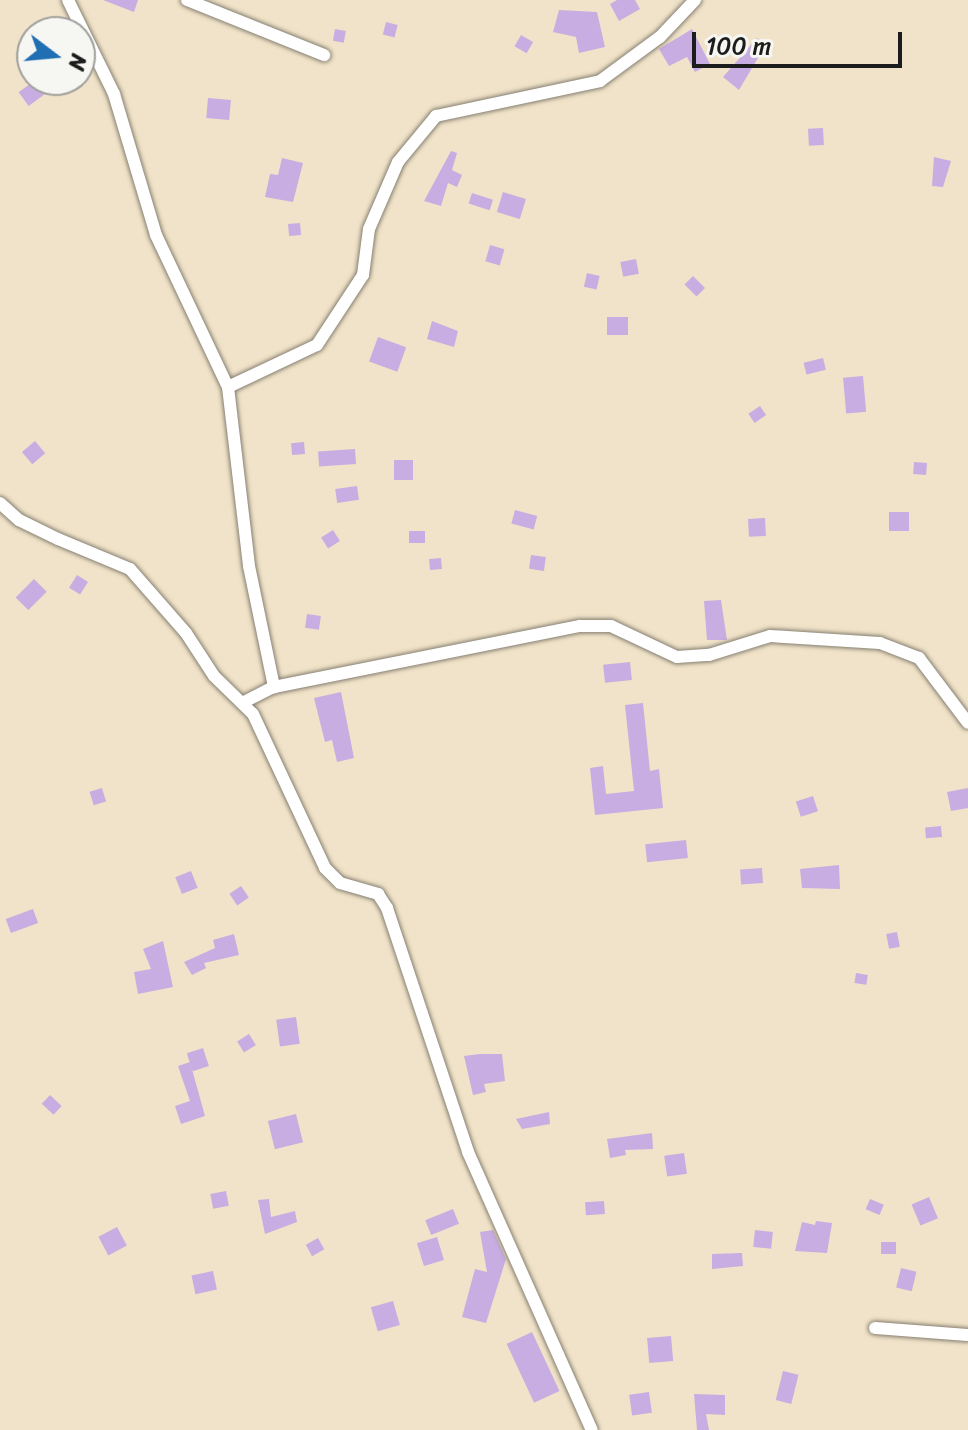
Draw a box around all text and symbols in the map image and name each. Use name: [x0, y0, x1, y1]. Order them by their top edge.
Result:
north arrow: [16, 16, 96, 96]
scale bar: [696, 16, 906, 66]
text: 100 m: [706, 25, 771, 67]
text: N: [57, 49, 98, 75]

